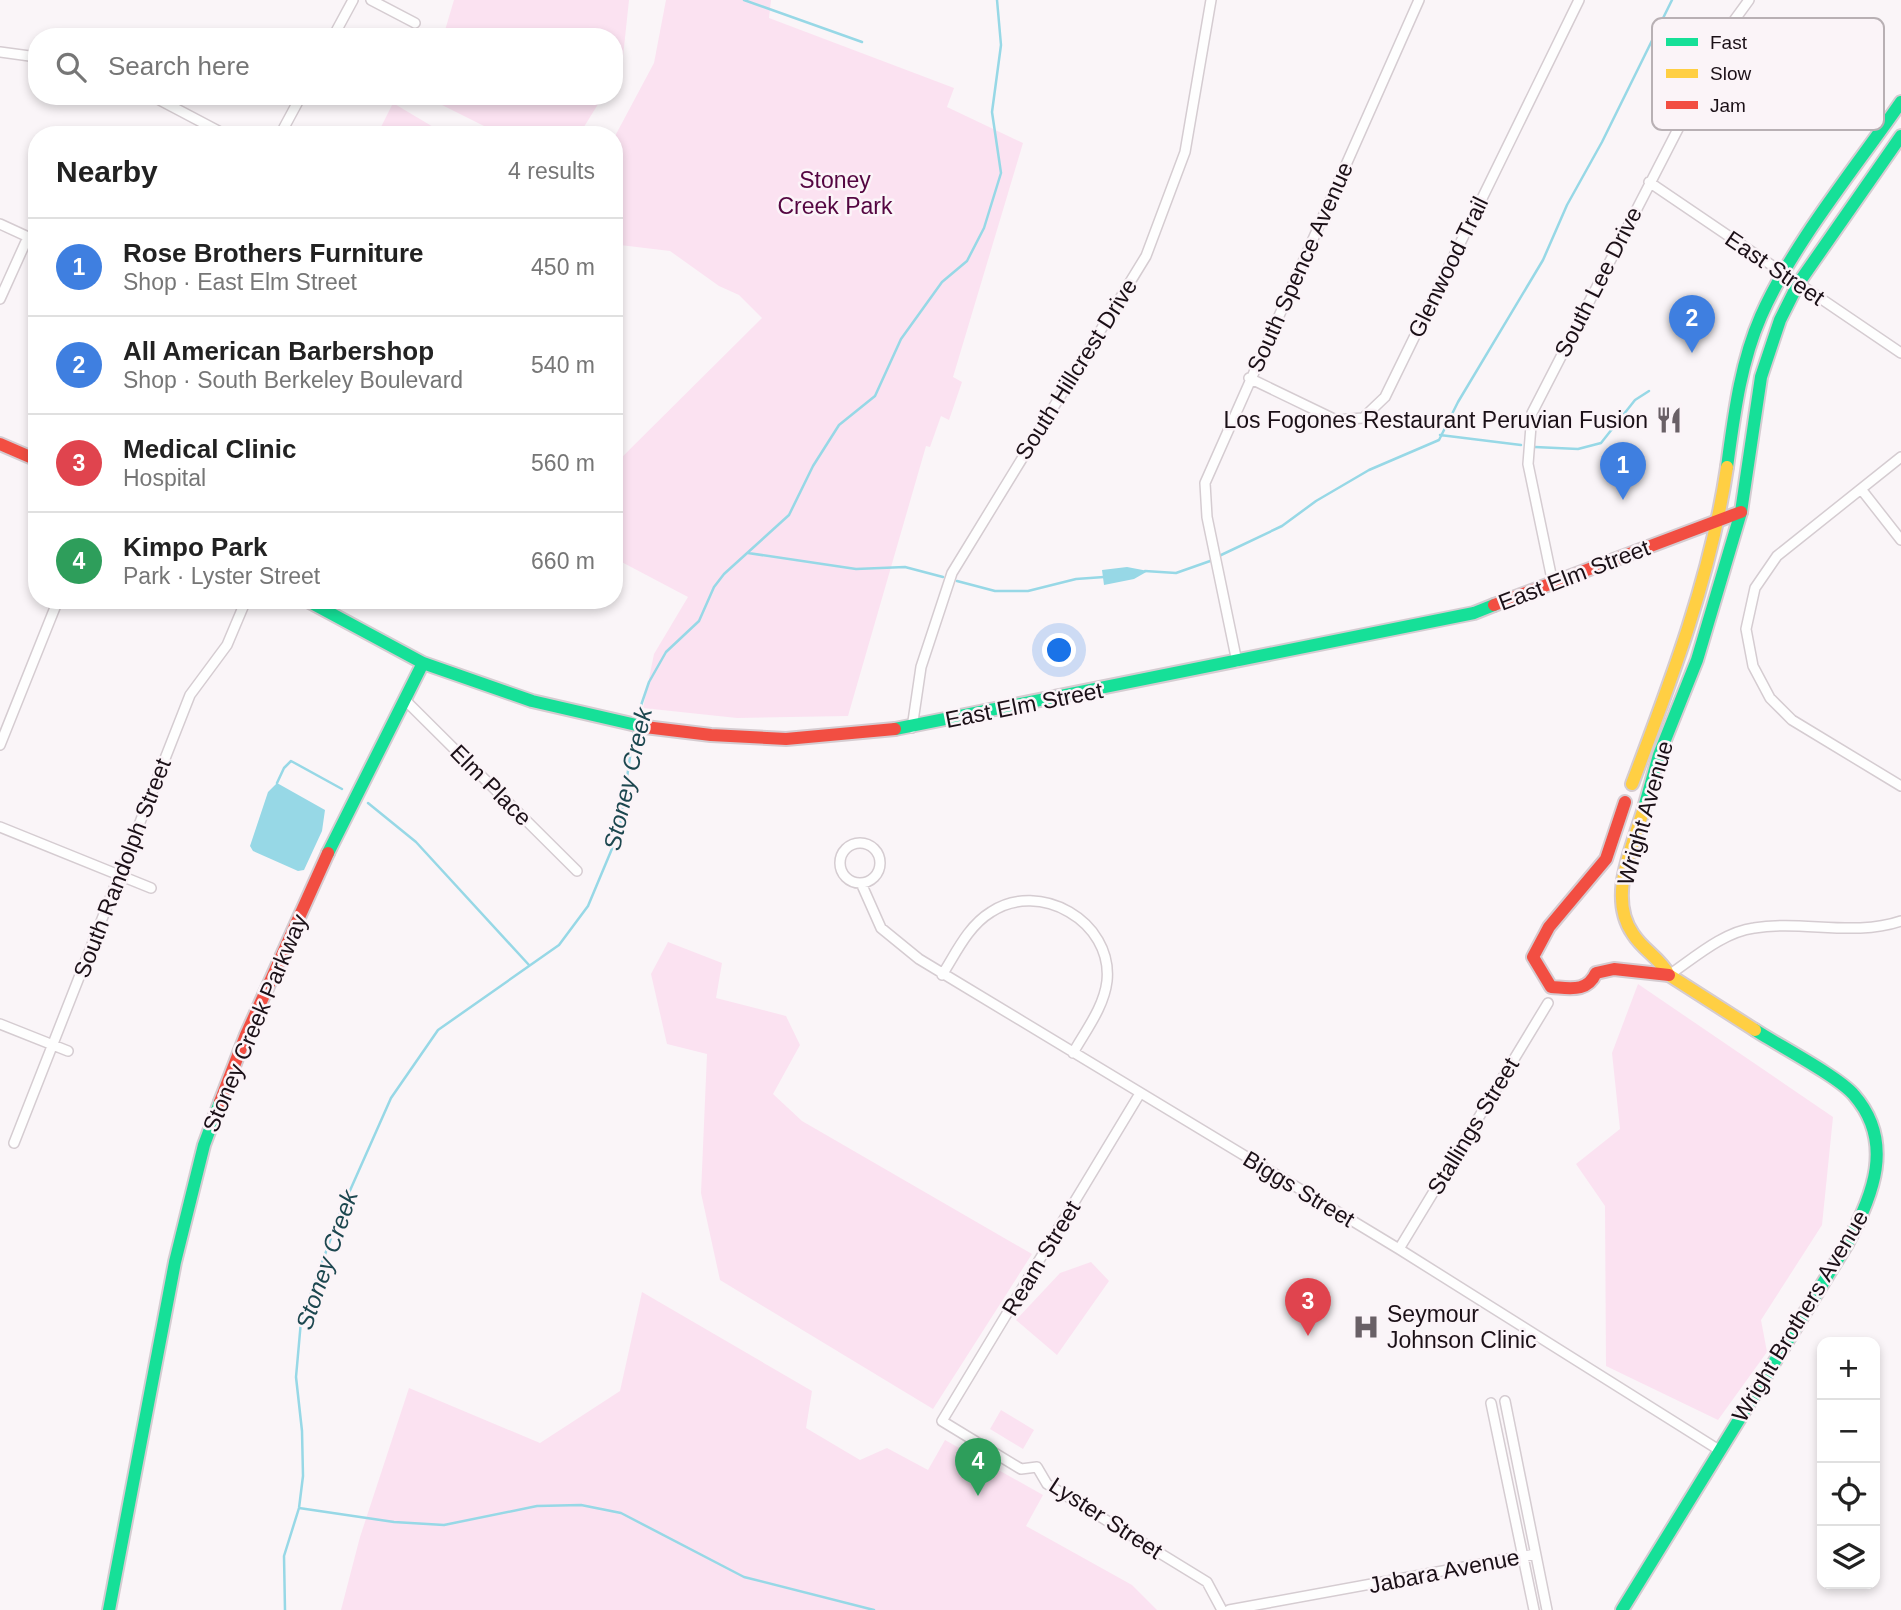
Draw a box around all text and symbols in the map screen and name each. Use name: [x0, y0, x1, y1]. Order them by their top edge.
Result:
legend: [1652, 18, 1884, 130]
search box: [28, 28, 623, 105]
text: Fast: [1710, 32, 1748, 53]
icon: search: [52, 48, 90, 86]
text: Search here: [108, 51, 250, 81]
text: Slow: [1710, 63, 1751, 84]
text: Jam: [1710, 95, 1746, 116]
text: Nearby: [56, 155, 158, 188]
text: 4 results: [508, 158, 595, 184]
street label: South Spence Avenue: [1242, 158, 1358, 376]
park label: Stoney Creek Park: [777, 167, 893, 219]
street label: Glenwood Trail: [1403, 192, 1493, 342]
street label: South Lee Drive: [1549, 203, 1647, 361]
street label: East Street: [1721, 225, 1830, 311]
text: Rose Brothers Furniture: [123, 238, 424, 268]
text: 1: [73, 254, 85, 280]
text: 450 m: [531, 254, 595, 280]
text: Shop · East Elm Street: [123, 269, 357, 295]
street label: South Hillcrest Drive: [1010, 274, 1142, 464]
pin: 2: [1669, 295, 1715, 353]
text: All American Barbershop: [123, 336, 434, 366]
text: 2: [73, 352, 85, 378]
text: 540 m: [531, 352, 595, 378]
text: Shop · South Berkeley Boulevard: [123, 367, 463, 393]
restaurant icon: Los Fogones Restaurant Peruvian Fusion: [1654, 405, 1684, 435]
place label: Los Fogones Restaurant Peruvian Fusion: [1224, 407, 1648, 433]
text: Medical Clinic: [123, 434, 296, 464]
pin: 1: [1600, 442, 1646, 500]
text: 3: [73, 450, 85, 476]
text: 560 m: [531, 450, 595, 476]
text: Hospital: [123, 465, 206, 491]
text: Kimpo Park: [123, 532, 268, 562]
street label: East Elm Street: [1495, 534, 1654, 616]
text: 4: [73, 548, 85, 574]
text: 660 m: [531, 548, 595, 574]
text: Park · Lyster Street: [123, 563, 320, 589]
your location: [1042, 633, 1076, 667]
street label: East Elm Street: [943, 677, 1105, 733]
water label: Stoney Creek: [598, 703, 657, 853]
street label: Wright Avenue: [1612, 738, 1678, 888]
street label: Elm Place: [445, 739, 537, 831]
street label: South Randolph Street: [68, 754, 176, 981]
street label: Stoney Creek Parkway: [197, 910, 313, 1136]
street label: Stallings Street: [1422, 1052, 1524, 1199]
street label: Biggs Street: [1239, 1146, 1360, 1233]
water label: Stoney Creek: [290, 1185, 364, 1333]
street label: Ream Street: [997, 1195, 1086, 1320]
street label: Wright Brothers Avenue: [1727, 1206, 1873, 1426]
pin: 3: [1285, 1278, 1331, 1336]
place label: Seymour Johnson Clinic: [1387, 1301, 1537, 1353]
hospital icon: Seymour Johnson Clinic: [1351, 1312, 1381, 1342]
map controls: [1817, 1337, 1880, 1589]
button: +: [1817, 1337, 1880, 1400]
button: −: [1817, 1400, 1880, 1463]
pin: 4: [955, 1438, 1001, 1496]
button: locate: [1817, 1463, 1880, 1526]
street label: Lyster Street: [1045, 1472, 1168, 1565]
button: layers: [1817, 1526, 1880, 1589]
street label: Jabara Avenue: [1366, 1544, 1522, 1598]

